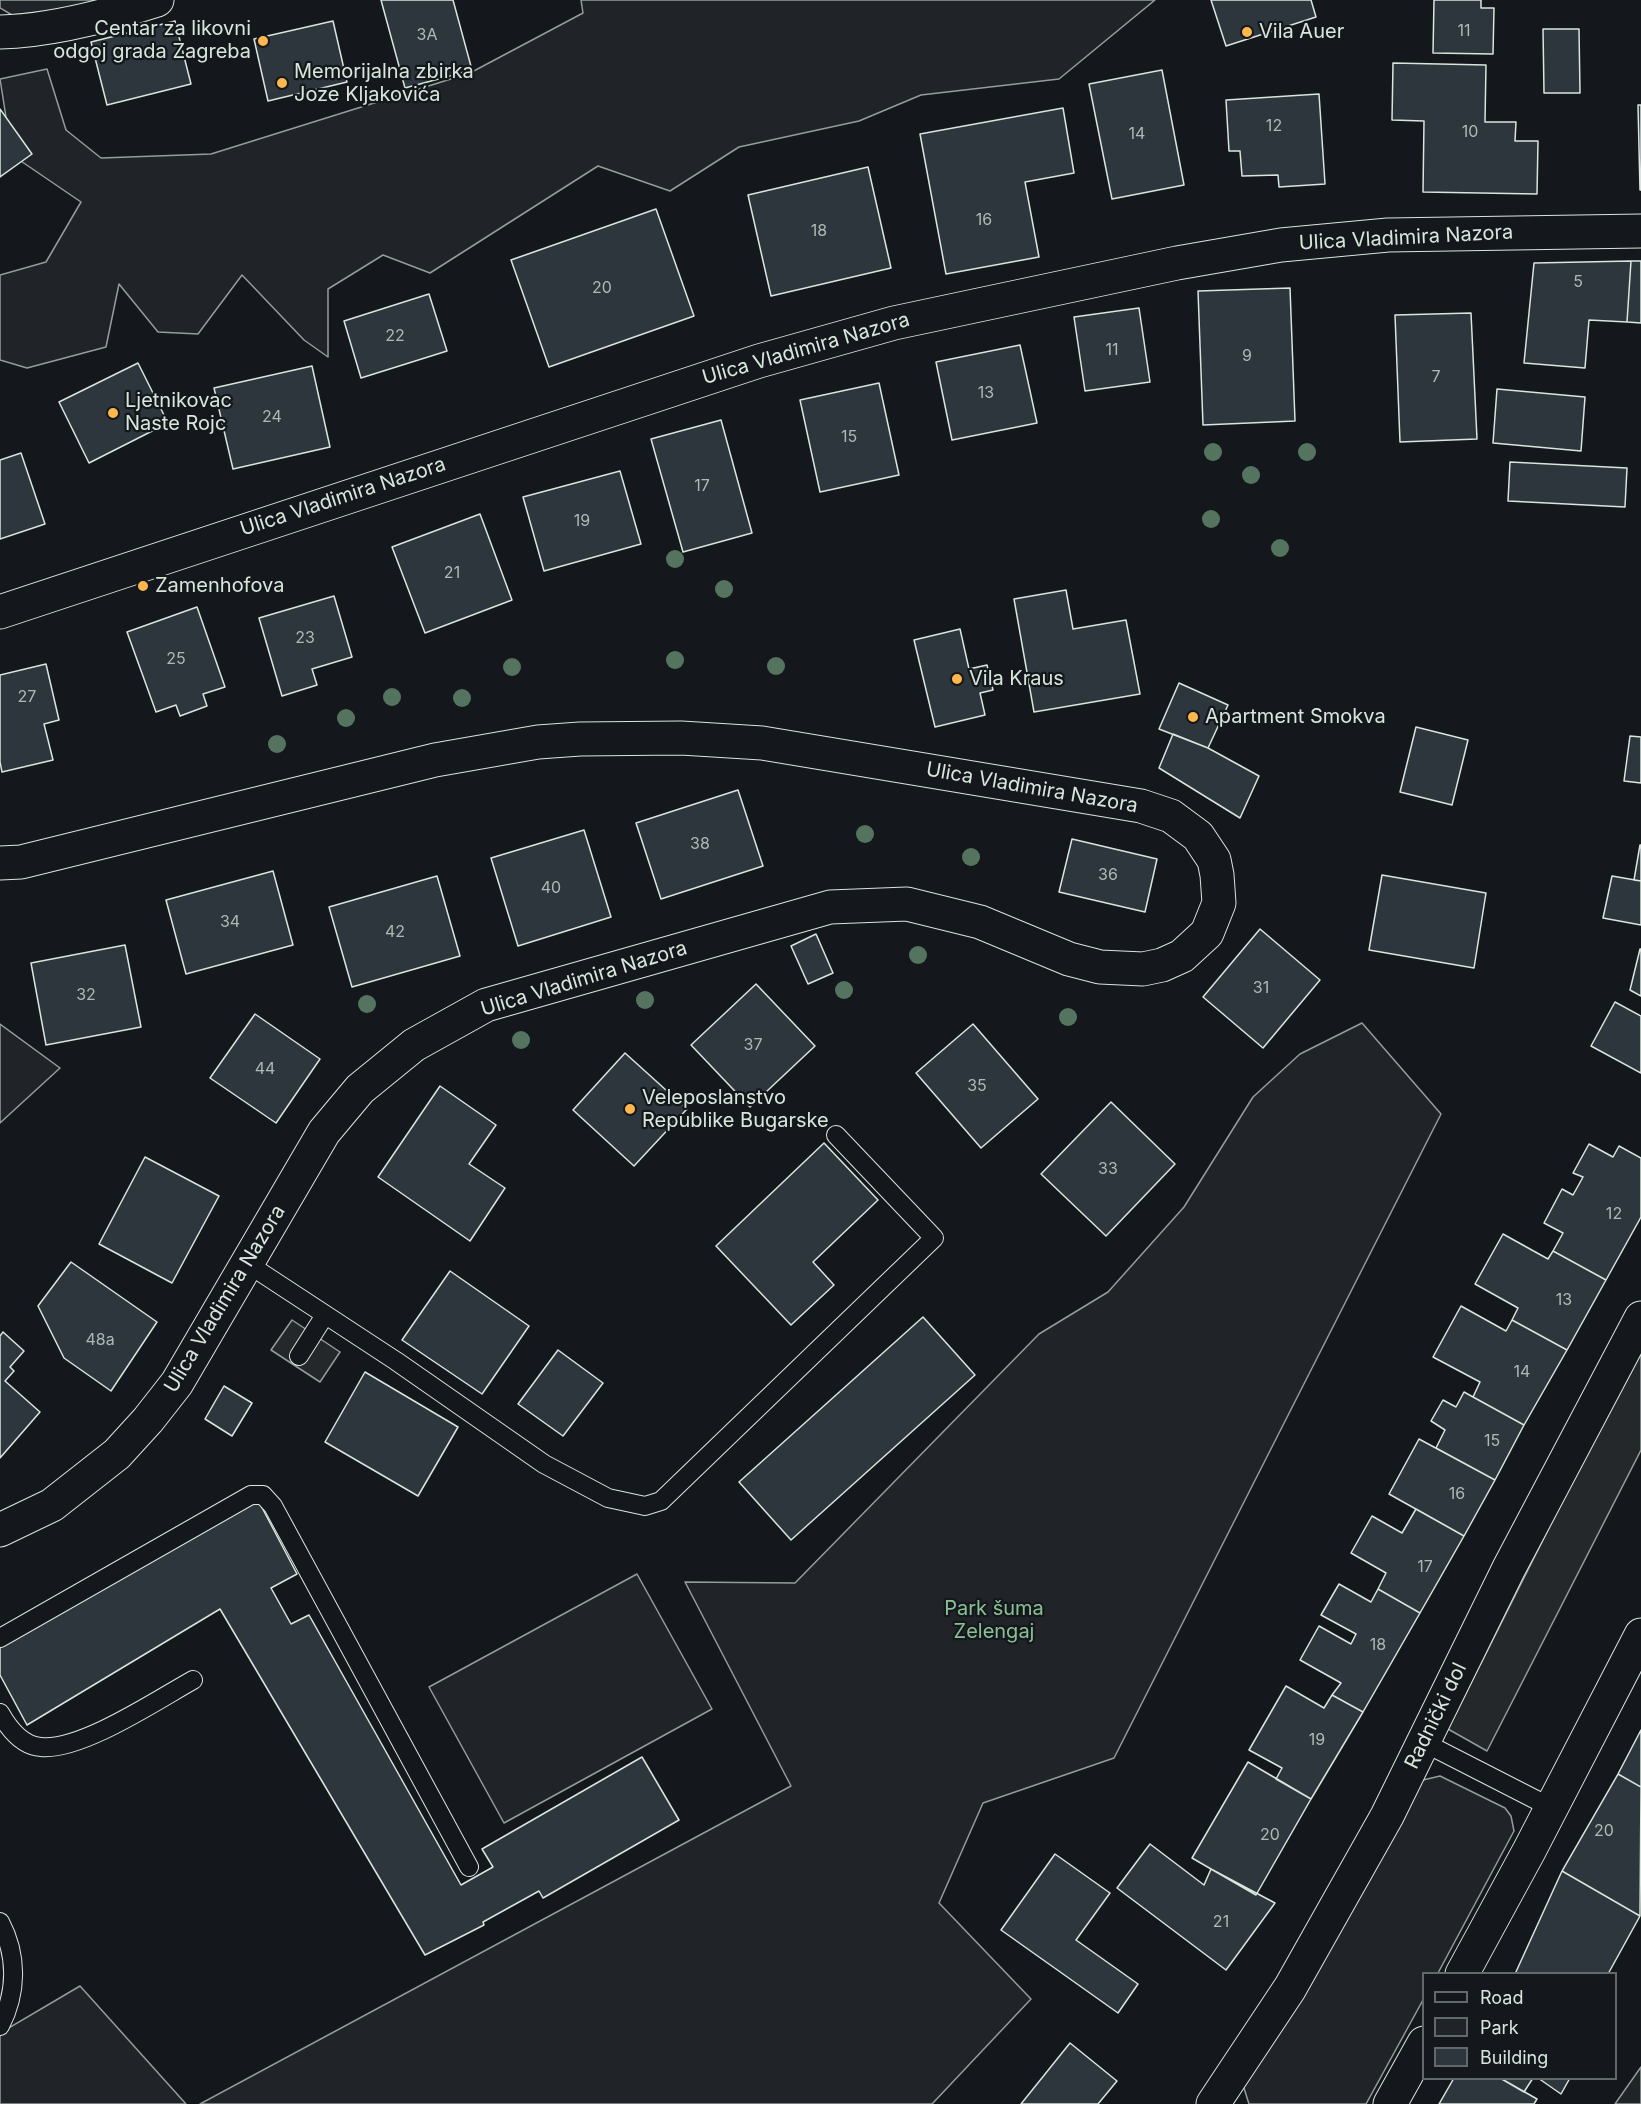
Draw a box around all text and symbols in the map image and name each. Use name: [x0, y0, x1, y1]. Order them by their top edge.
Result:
place label: Centar za likovni odgoj grada Zagreba: [53, 17, 251, 64]
place label: Vila Auer: [1259, 20, 1344, 44]
house number: 11: [1457, 21, 1471, 41]
house number: 3A: [417, 25, 437, 45]
marker: Vila Auer: [1240, 25, 1254, 39]
marker: Centar za likovni odgoj grada Zagreba: [256, 34, 270, 48]
place label: Memorijalna zbirka Joze Kljakovića: [294, 60, 474, 107]
marker: Memorijalna zbirka Joze Kljakovića: [275, 76, 289, 90]
house number: 12: [1266, 116, 1282, 136]
house number: 10: [1462, 122, 1478, 142]
house number: 14: [1129, 124, 1145, 144]
house number: 16: [976, 210, 992, 230]
street label: Ulica Vladimira Nazora: [1298, 220, 1514, 256]
house number: 18: [811, 221, 827, 241]
house number: 5: [1573, 272, 1583, 292]
house number: 20: [592, 278, 612, 298]
street label: Ulica Vladimira Nazora: [700, 308, 912, 390]
house number: 22: [385, 326, 405, 346]
house number: 11: [1105, 340, 1119, 360]
house number: 9: [1242, 346, 1252, 366]
house number: 7: [1431, 367, 1441, 387]
house number: 13: [978, 383, 994, 403]
place label: Ljetnikovac Naste Rojc: [125, 389, 232, 436]
marker: Ljetnikovac Naste Rojc: [106, 406, 120, 420]
house number: 24: [262, 407, 282, 427]
house number: 15: [841, 427, 857, 447]
street label: Ulica Vladimira Nazora: [237, 452, 449, 542]
house number: 17: [694, 476, 710, 496]
house number: 19: [574, 511, 590, 531]
house number: 21: [444, 563, 460, 583]
place label: Zamenhofova: [155, 574, 284, 598]
marker: Zamenhofova: [136, 579, 150, 593]
house number: 23: [295, 628, 315, 648]
house number: 25: [166, 649, 186, 669]
place label: Vila Kraus: [969, 667, 1064, 691]
marker: Vila Kraus: [950, 672, 964, 686]
house number: 27: [18, 687, 36, 707]
place label: Apartment Smokva: [1205, 705, 1386, 729]
marker: Apartment Smokva: [1186, 710, 1200, 724]
street label: Ulica Vladimira Nazora: [924, 758, 1140, 818]
house number: 38: [690, 834, 710, 854]
house number: 36: [1098, 865, 1118, 885]
house number: 40: [541, 878, 561, 898]
house number: 34: [220, 912, 240, 932]
house number: 42: [385, 922, 405, 942]
street label: Ulica Vladimira Nazora: [478, 936, 690, 1022]
house number: 31: [1253, 978, 1269, 998]
house number: 32: [76, 985, 96, 1005]
house number: 37: [744, 1035, 762, 1055]
house number: 44: [255, 1059, 275, 1079]
house number: 35: [967, 1076, 987, 1096]
place label: Veleposlanstvo Republike Bugarske: [642, 1086, 829, 1133]
marker: Veleposlanstvo Republike Bugarske: [623, 1102, 637, 1116]
house number: 33: [1098, 1159, 1118, 1179]
street label: Ulica Vladimira Nazora: [159, 1201, 291, 1397]
house number: 12: [1606, 1204, 1622, 1224]
house number: 13: [1556, 1290, 1572, 1310]
house number: 48a: [85, 1330, 115, 1350]
house number: 14: [1514, 1362, 1530, 1382]
house number: 15: [1484, 1431, 1500, 1451]
house number: 16: [1449, 1484, 1465, 1504]
house number: 17: [1417, 1557, 1433, 1577]
park label: Park šuma Zelengaj: [944, 1597, 1044, 1644]
house number: 18: [1370, 1635, 1386, 1655]
street label: Radnički dol: [1400, 1659, 1472, 1773]
house number: 19: [1309, 1730, 1325, 1750]
house number: 20: [1594, 1821, 1614, 1841]
house number: 20: [1260, 1825, 1280, 1845]
house number: 21: [1213, 1912, 1229, 1932]
legend: [1422, 1972, 1617, 2080]
text: Road: [1480, 1987, 1523, 2008]
text: Park: [1480, 2017, 1519, 2038]
text: Building: [1480, 2047, 1548, 2068]

